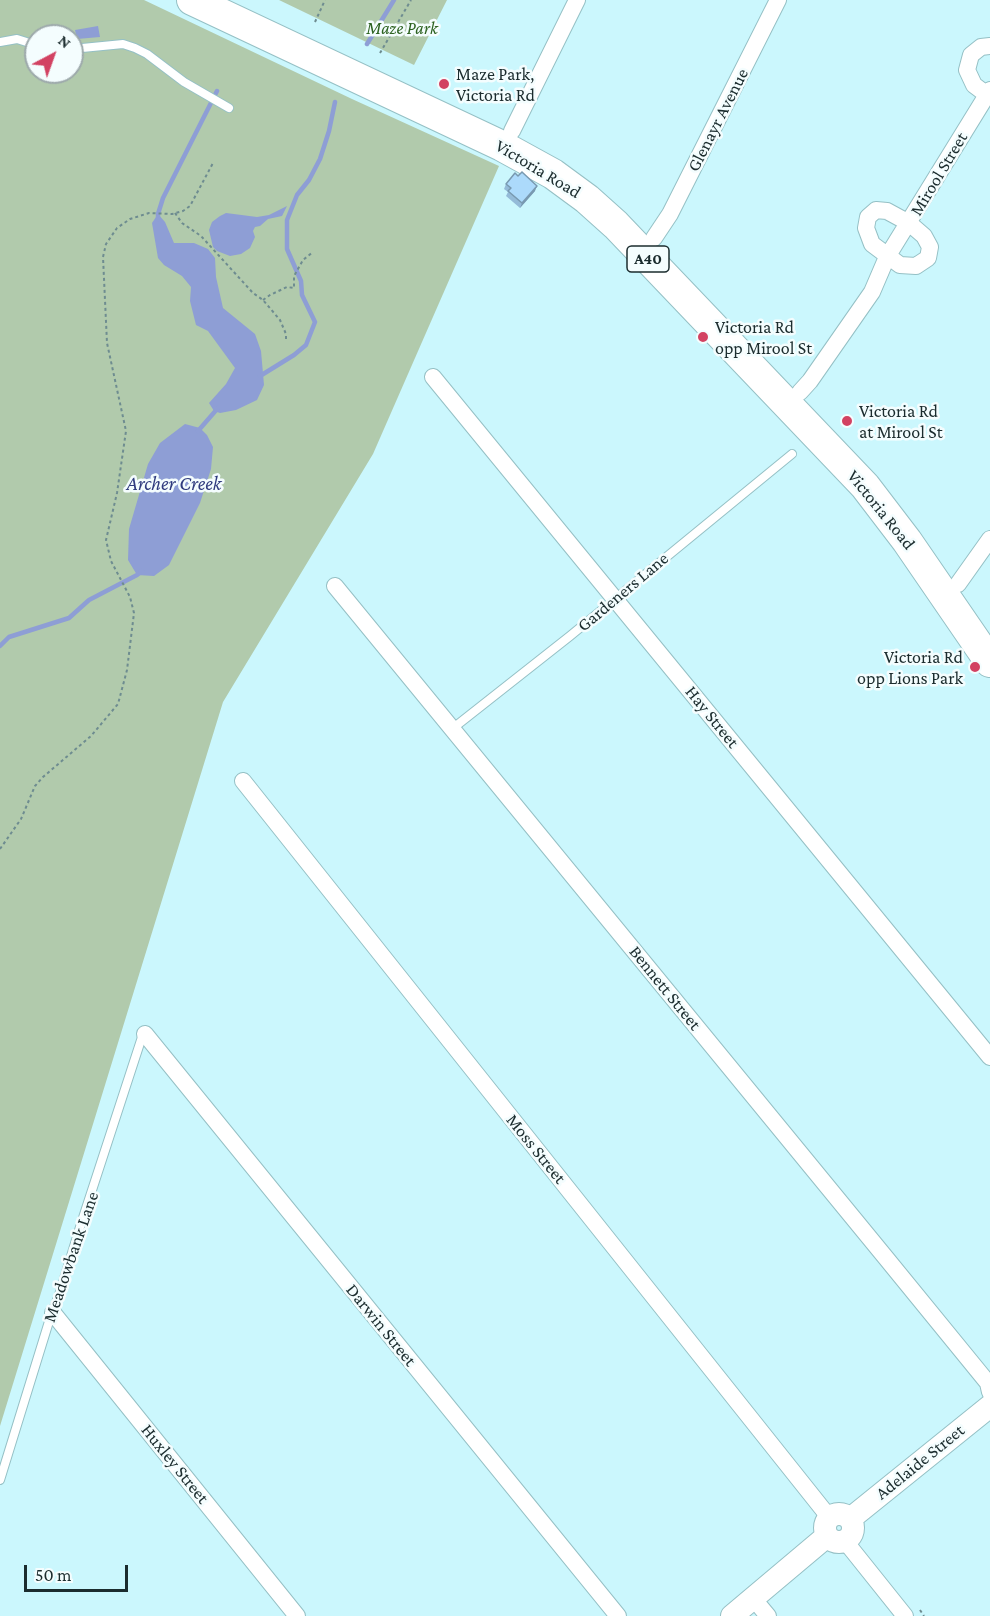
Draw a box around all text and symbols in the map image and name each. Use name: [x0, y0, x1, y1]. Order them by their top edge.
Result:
park label: Maze Park: [366, 17, 438, 39]
north arrow: [24, 24, 84, 84]
text: N: [55, 32, 75, 52]
place label: Maze Park, Victoria Rd: [456, 63, 535, 106]
street label: Glenayr Avenue: [683, 65, 753, 175]
marker: Maze Park, Victoria Rd: [437, 77, 451, 91]
street label: Mirool Street: [906, 128, 972, 220]
street label: Victoria Road: [491, 135, 585, 203]
road number: A40: [627, 246, 669, 272]
place label: Victoria Rd opp Mirool St: [715, 316, 812, 358]
marker: Victoria Rd opp Mirool St: [696, 330, 710, 344]
place label: Victoria Rd at Mirool St: [859, 400, 943, 442]
marker: Victoria Rd at Mirool St: [840, 414, 854, 428]
street label: Victoria Road: [842, 466, 920, 554]
water label: Archer Creek: [126, 472, 222, 496]
street label: Gardeners Lane: [573, 548, 673, 636]
place label: Victoria Rd opp Lions Park: [857, 646, 963, 688]
marker: Victoria Rd opp Lions Park: [968, 660, 982, 674]
street label: Hay Street: [680, 681, 744, 753]
street label: Bennett Street: [624, 941, 706, 1035]
street label: Moss Street: [501, 1110, 571, 1188]
street label: Meadowbank Lane: [39, 1189, 103, 1325]
street label: Darwin Street: [341, 1279, 421, 1371]
street label: Huxley Street: [136, 1420, 214, 1508]
street label: Adelaide Street: [871, 1420, 969, 1504]
scale bar: [27, 1553, 130, 1591]
text: 50 m: [35, 1565, 72, 1585]

